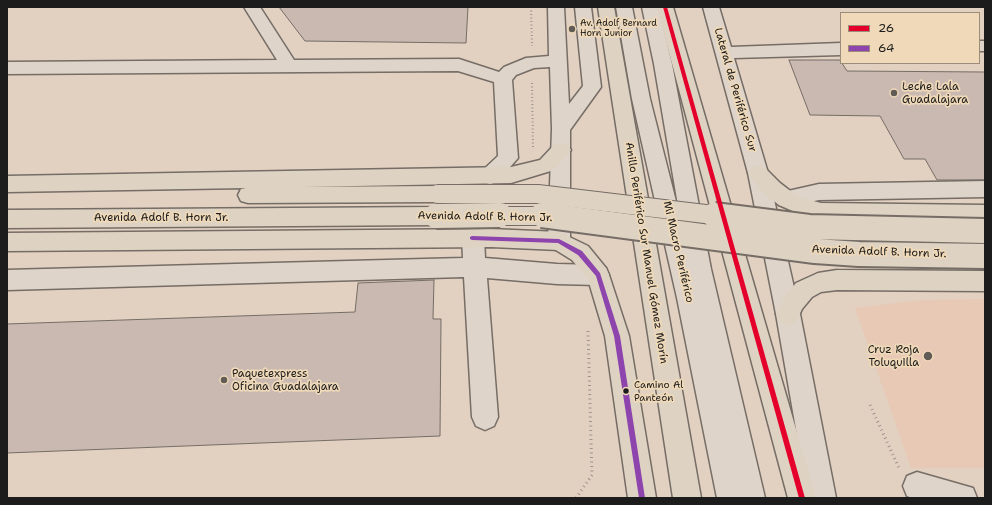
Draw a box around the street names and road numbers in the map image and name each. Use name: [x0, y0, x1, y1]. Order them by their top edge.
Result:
street label: Lateral de Periférico Sur: [711, 26, 759, 154]
street label: Anillo Periférico Sur Manuel Gómez Morín: [622, 141, 670, 365]
street label: Mi Macro Periférico: [660, 200, 696, 304]
street label: Avenida Adolf B. Horn Jr.: [418, 209, 552, 225]
street label: Avenida Adolf B. Horn Jr.: [94, 211, 228, 225]
street label: Avenida Adolf B. Horn Jr.: [811, 243, 947, 261]

